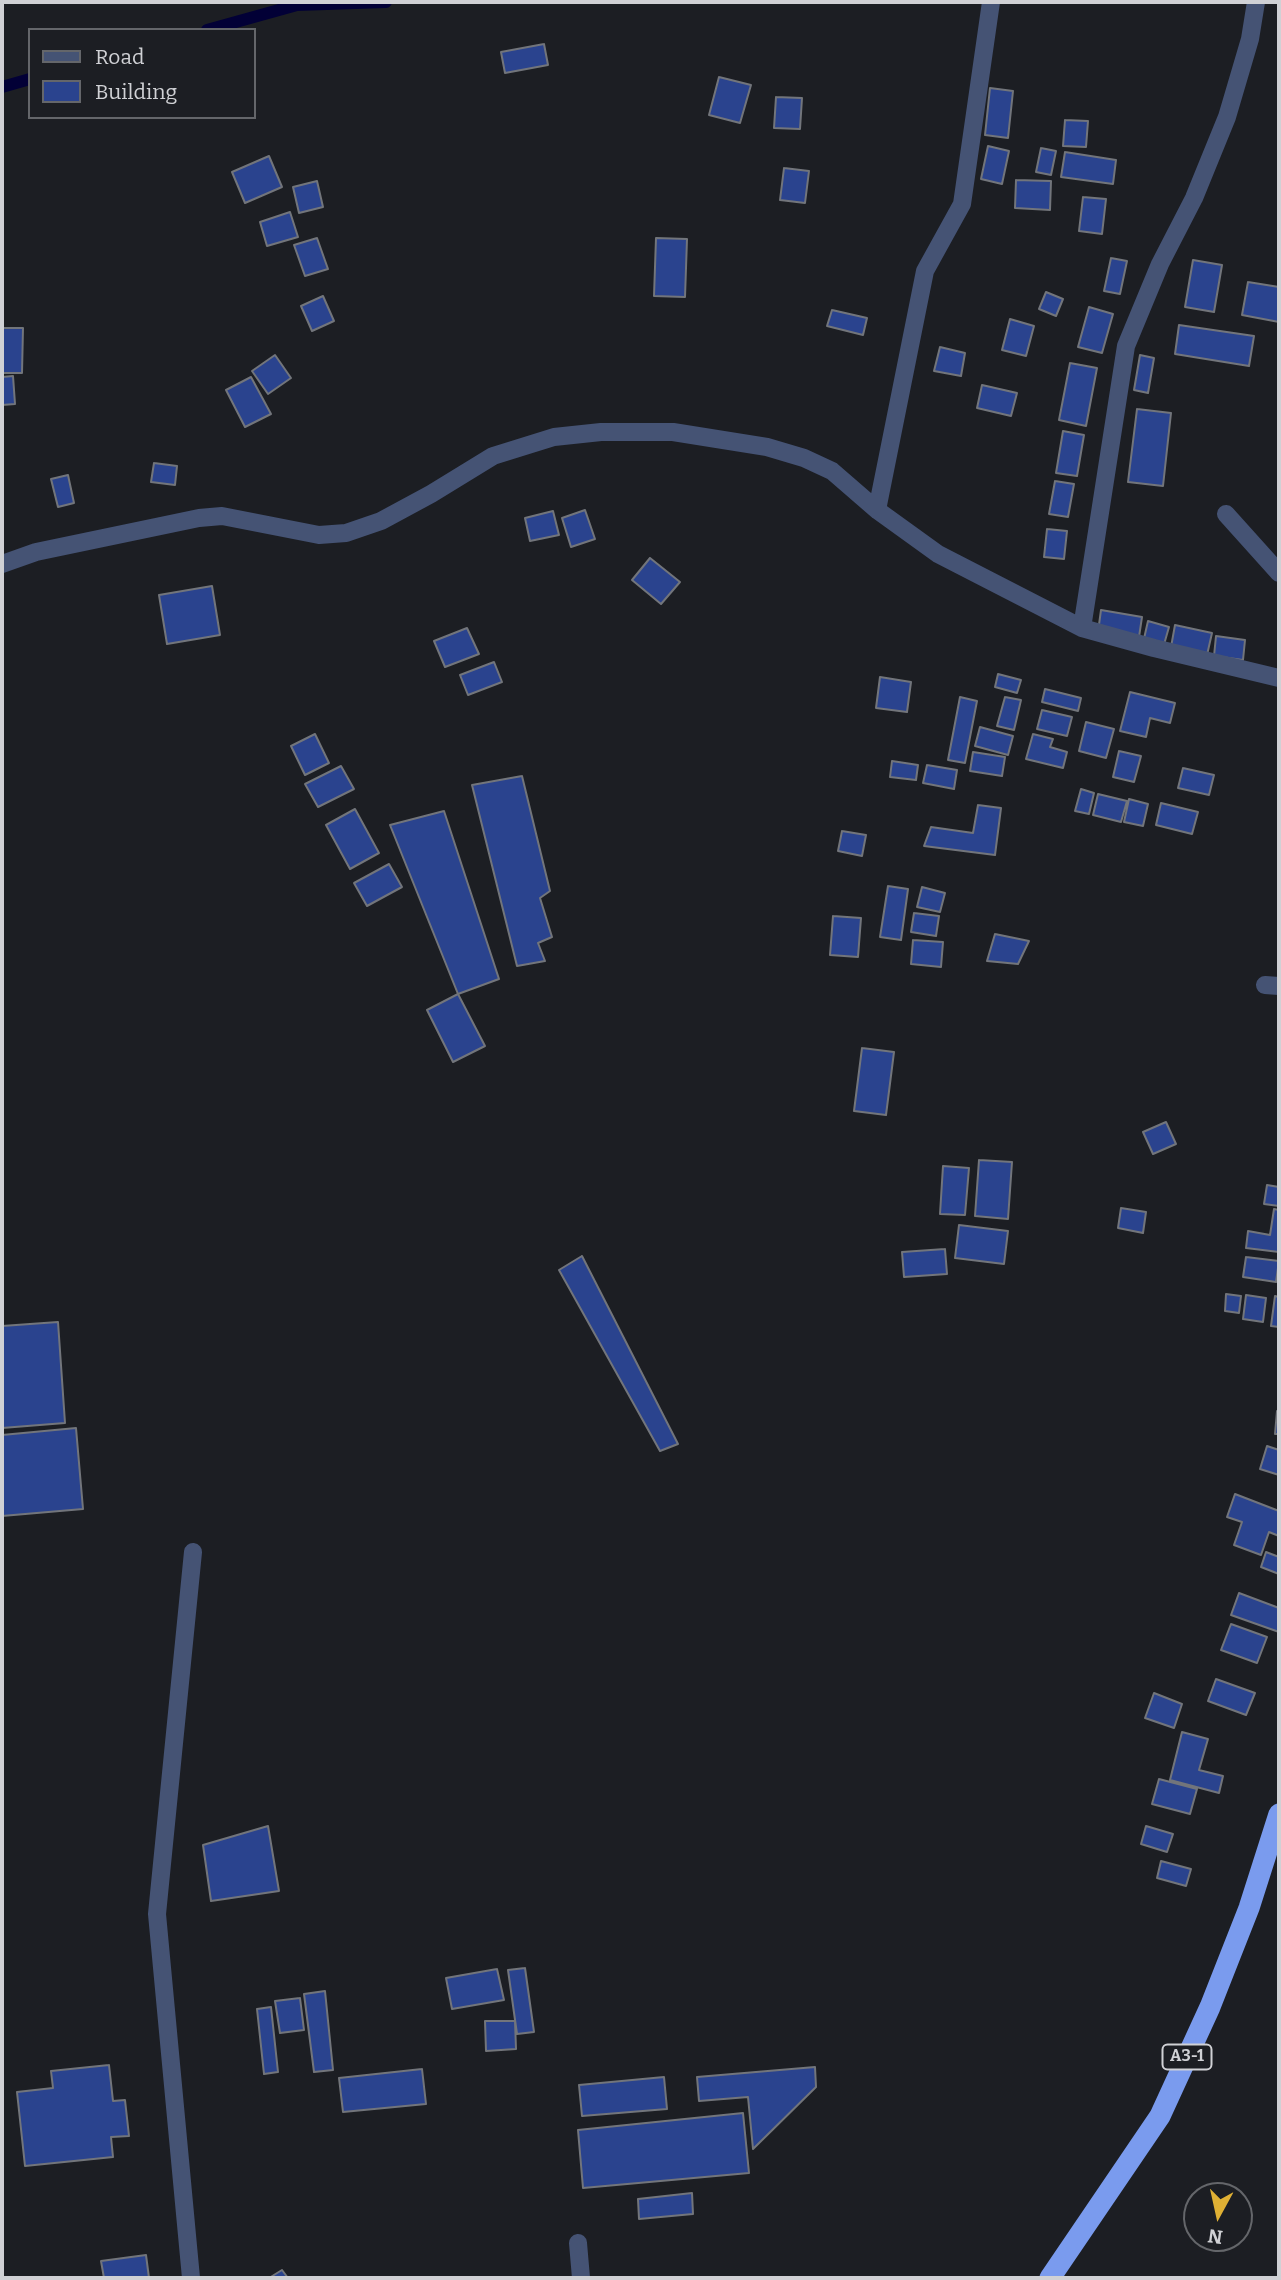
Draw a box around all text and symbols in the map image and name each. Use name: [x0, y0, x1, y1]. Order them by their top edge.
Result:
legend: [28, 28, 256, 119]
text: Road: [95, 44, 144, 70]
text: Building: [95, 79, 177, 105]
road number: A3-1: [1162, 2044, 1212, 2070]
north arrow: [1183, 2182, 1253, 2252]
text: N: [1206, 2224, 1224, 2249]

